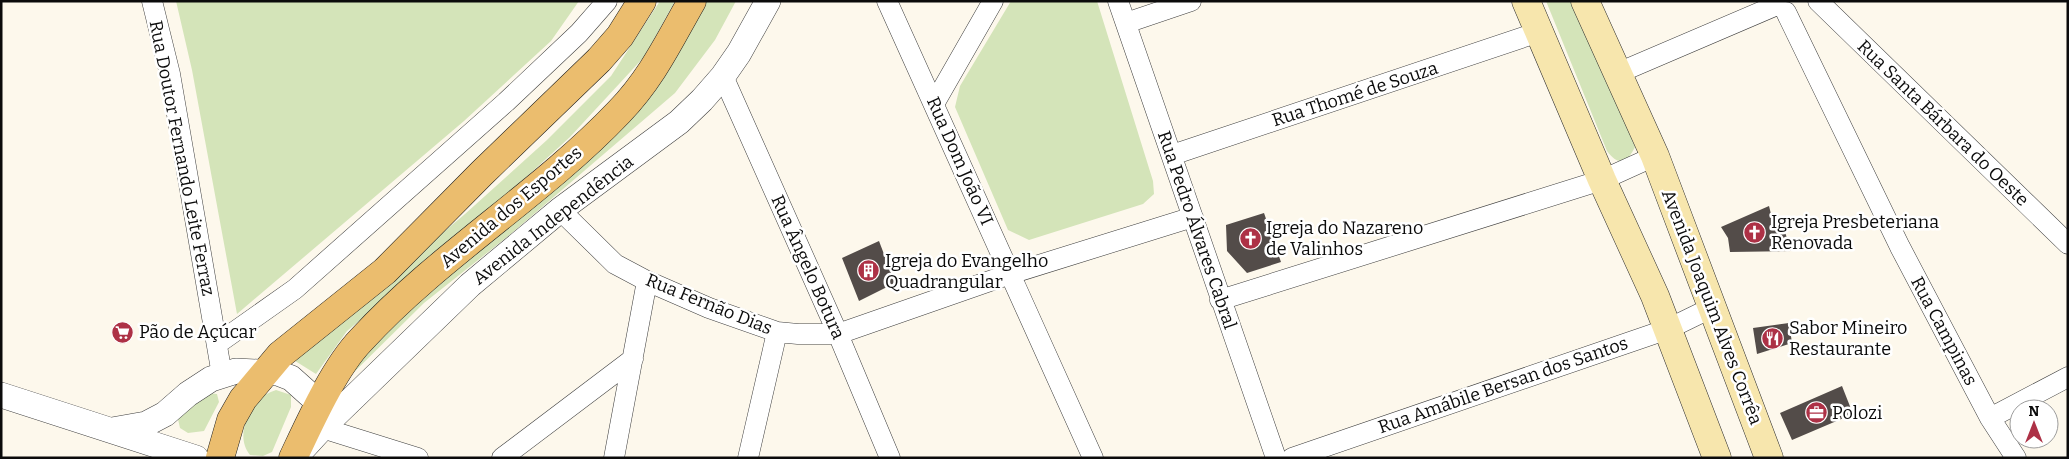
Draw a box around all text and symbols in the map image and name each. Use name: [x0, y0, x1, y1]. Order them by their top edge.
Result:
street label: Rua Doutor Fernando Leite Ferraz: [144, 18, 220, 298]
street label: Rua Santa Bárbara do Oeste: [1853, 35, 2033, 211]
street label: Rua Thomé de Souza: [1269, 57, 1441, 131]
street label: Rua Dom João VI: [922, 93, 998, 229]
street label: Rua Pedro Álvares Cabral: [1153, 128, 1241, 332]
street label: Avenida dos Esportes: [436, 141, 586, 273]
street label: Avenida Independência: [468, 150, 638, 290]
street label: Avenida Joaquim Alves Corrêa: [1657, 186, 1767, 428]
street label: Rua Ângelo Botura: [766, 192, 850, 343]
place label: Igreja Presbeteriana Renovada: [1771, 211, 1939, 254]
place label: Igreja do Nazareno de Valinhos: [1266, 217, 1423, 260]
church icon: Igreja Presbeteriana Renovada: [1743, 220, 1767, 244]
church icon: Igreja do Nazareno de Valinhos: [1238, 226, 1262, 250]
place label: Igreja do Evangelho Quadrangular: [885, 250, 1048, 293]
building icon: Igreja do Evangelho Quadrangular: [857, 259, 881, 283]
street label: Rua Fernão Dias: [643, 269, 775, 339]
street label: Rua Campinas: [1906, 273, 1982, 389]
place label: Sabor Mineiro Restaurante: [1789, 317, 1907, 360]
supermarket icon: Pão de Açúcar: [111, 320, 135, 344]
place label: Pão de Açúcar: [139, 321, 256, 343]
restaurant icon: Sabor Mineiro Restaurante: [1761, 326, 1785, 350]
street label: Rua Amábile Bersan dos Santos: [1375, 332, 1631, 438]
north arrow: [2009, 399, 2059, 449]
office icon: Polozi: [1804, 401, 1828, 425]
place label: Polozi: [1832, 402, 1882, 424]
text: N: [2029, 403, 2040, 420]

